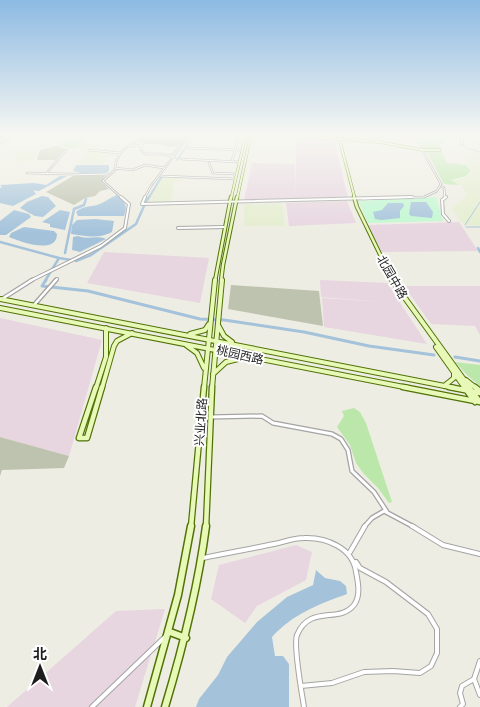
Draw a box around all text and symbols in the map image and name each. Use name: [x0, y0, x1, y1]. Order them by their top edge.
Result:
street label: 北园中路: [375, 252, 411, 301]
street label: 桃园西路: [215, 342, 265, 366]
street label: 兴业北路: [191, 397, 209, 446]
north arrow: [15, 642, 65, 692]
text: 北: [33, 645, 47, 662]

